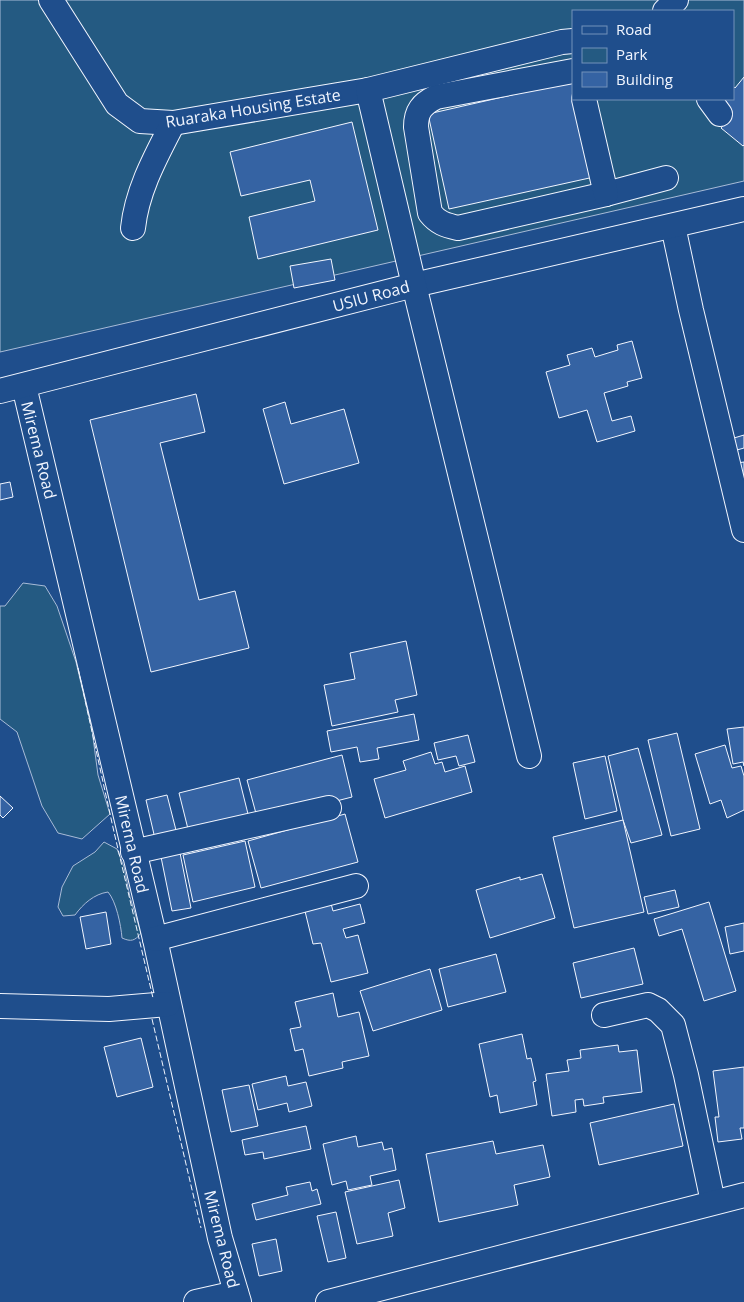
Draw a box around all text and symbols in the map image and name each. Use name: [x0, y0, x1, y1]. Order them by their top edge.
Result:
legend: [572, 10, 734, 100]
text: Road: [616, 19, 652, 39]
text: Park: [616, 44, 647, 64]
text: Building: [616, 69, 673, 89]
street label: Ruaraka Housing Estate: [164, 83, 342, 133]
street label: USIU Road: [330, 275, 412, 317]
street label: Mirema Road: [16, 399, 62, 501]
street label: Mirema Road: [110, 793, 154, 895]
street label: Mirema Road: [199, 1188, 245, 1290]

